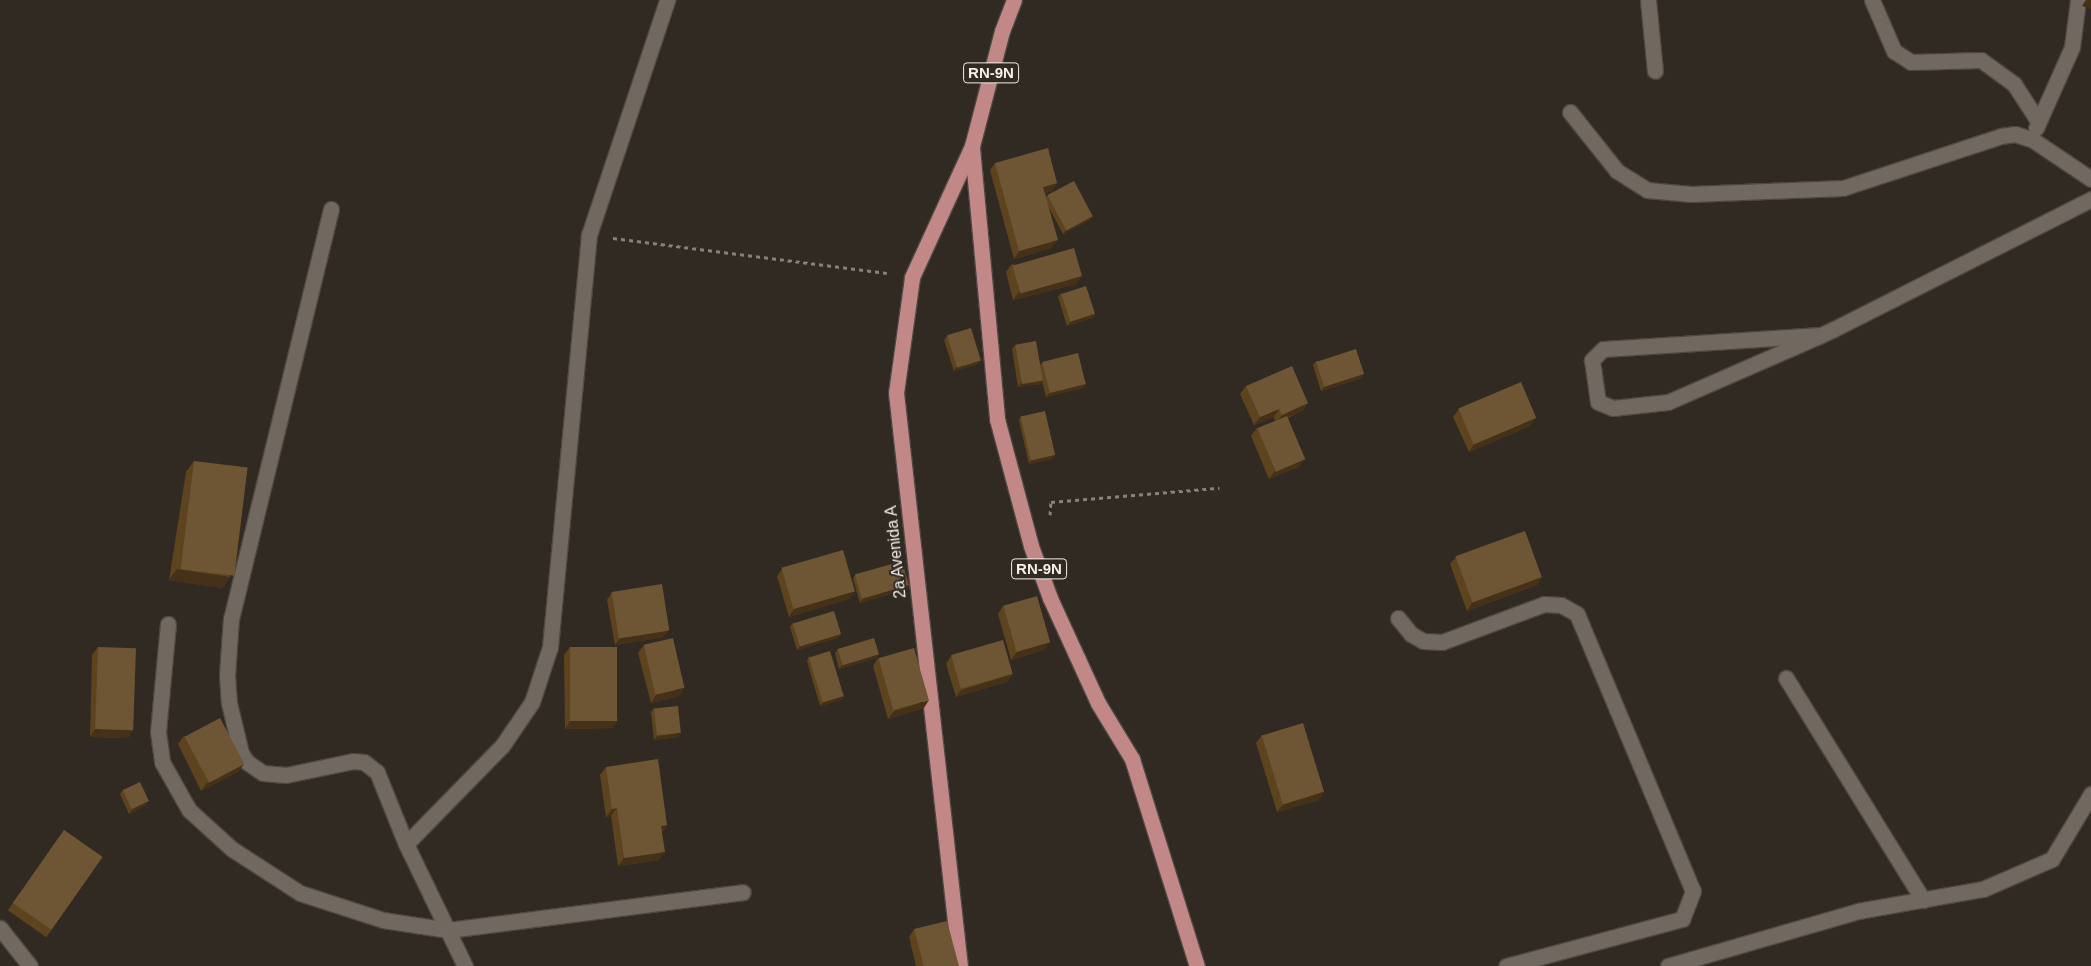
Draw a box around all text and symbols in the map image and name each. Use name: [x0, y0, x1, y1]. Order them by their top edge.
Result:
road number: RN-9N: [962, 60, 1020, 86]
street label: 2a Avenida A: [881, 504, 911, 600]
road number: RN-9N: [1010, 556, 1068, 582]

